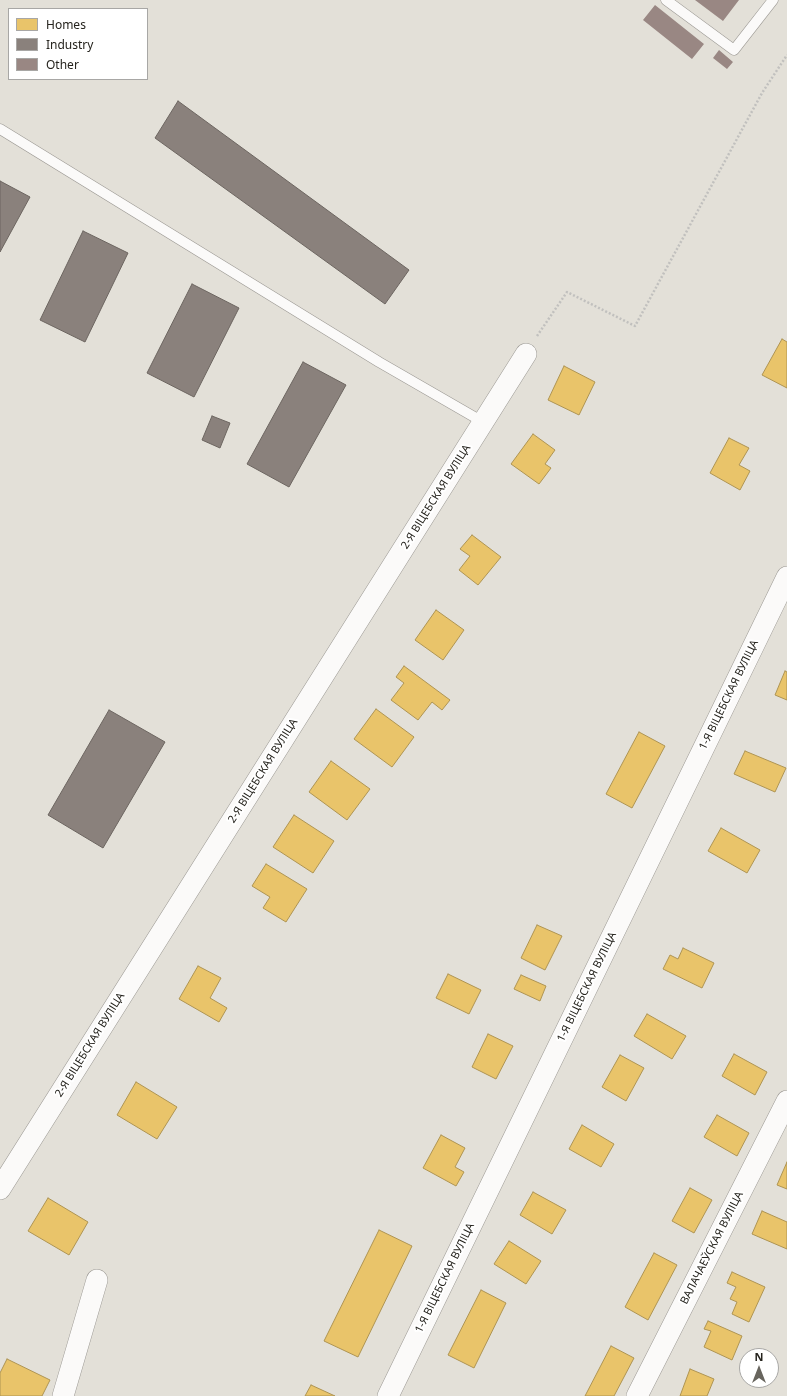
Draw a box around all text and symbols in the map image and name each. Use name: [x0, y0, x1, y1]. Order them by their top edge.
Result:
legend: [8, 8, 148, 80]
text: Homes: [46, 16, 86, 33]
text: Industry: [46, 36, 93, 53]
text: Other: [46, 56, 79, 73]
street label: 2-Я ВІЦЕБСКАЯ ВУЛІЦА: [398, 442, 474, 552]
street label: 1-Я ВІЦЕБСКАЯ ВУЛІЦА: [697, 638, 761, 752]
street label: 2-Я ВІЦЕБСКАЯ ВУЛІЦА: [225, 716, 301, 826]
street label: 1-Я ВІЦЕБСКАЯ ВУЛІЦА: [555, 930, 619, 1044]
street label: 2-Я ВІЦЕБСКАЯ ВУЛІЦА: [52, 990, 128, 1100]
street label: ВАЛАЧАЕЎСКАЯ ВУЛІЦА: [678, 1189, 746, 1307]
street label: 1-Я ВІЦЕБСКАЯ ВУЛІЦА: [413, 1221, 477, 1335]
north arrow: [739, 1348, 779, 1388]
text: N: [755, 1349, 763, 1364]

